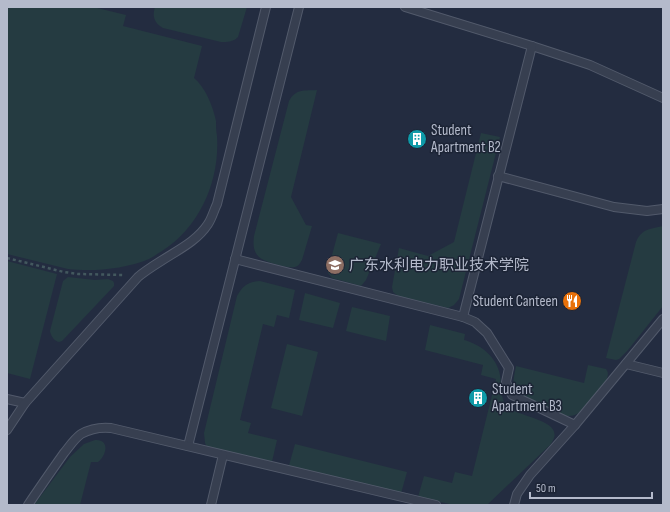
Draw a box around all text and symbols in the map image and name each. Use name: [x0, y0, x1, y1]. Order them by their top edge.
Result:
place label: Student Apartment B2: [430, 121, 501, 157]
building icon: Student Apartment B2: [406, 128, 428, 150]
school or university icon: 广东水利电力职业技术学院: [324, 254, 346, 276]
place label: 广东水利电力职业技术学院: [349, 256, 529, 275]
restaurant icon: Student Canteen: [561, 290, 583, 312]
place label: Student Canteen: [473, 292, 558, 311]
place label: Student Apartment B3: [491, 380, 562, 416]
building icon: Student Apartment B3: [467, 387, 489, 409]
scale bar: [530, 474, 652, 500]
text: 50 m: [536, 481, 556, 496]

